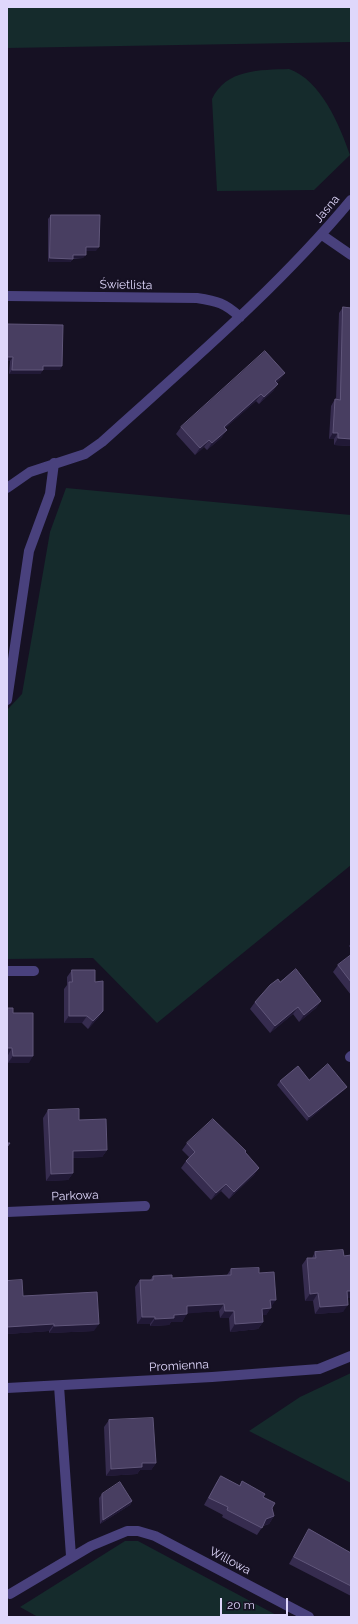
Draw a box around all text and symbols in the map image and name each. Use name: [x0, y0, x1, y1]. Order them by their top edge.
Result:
street label: Jasna: [311, 192, 343, 226]
street label: Świetlista: [100, 277, 152, 293]
street label: Parkowa: [51, 1188, 99, 1204]
street label: Promienna: [149, 1357, 209, 1375]
street label: Willowa: [207, 1544, 253, 1578]
scale bar: [222, 1590, 290, 1616]
text: 20 m: [227, 1598, 255, 1612]

